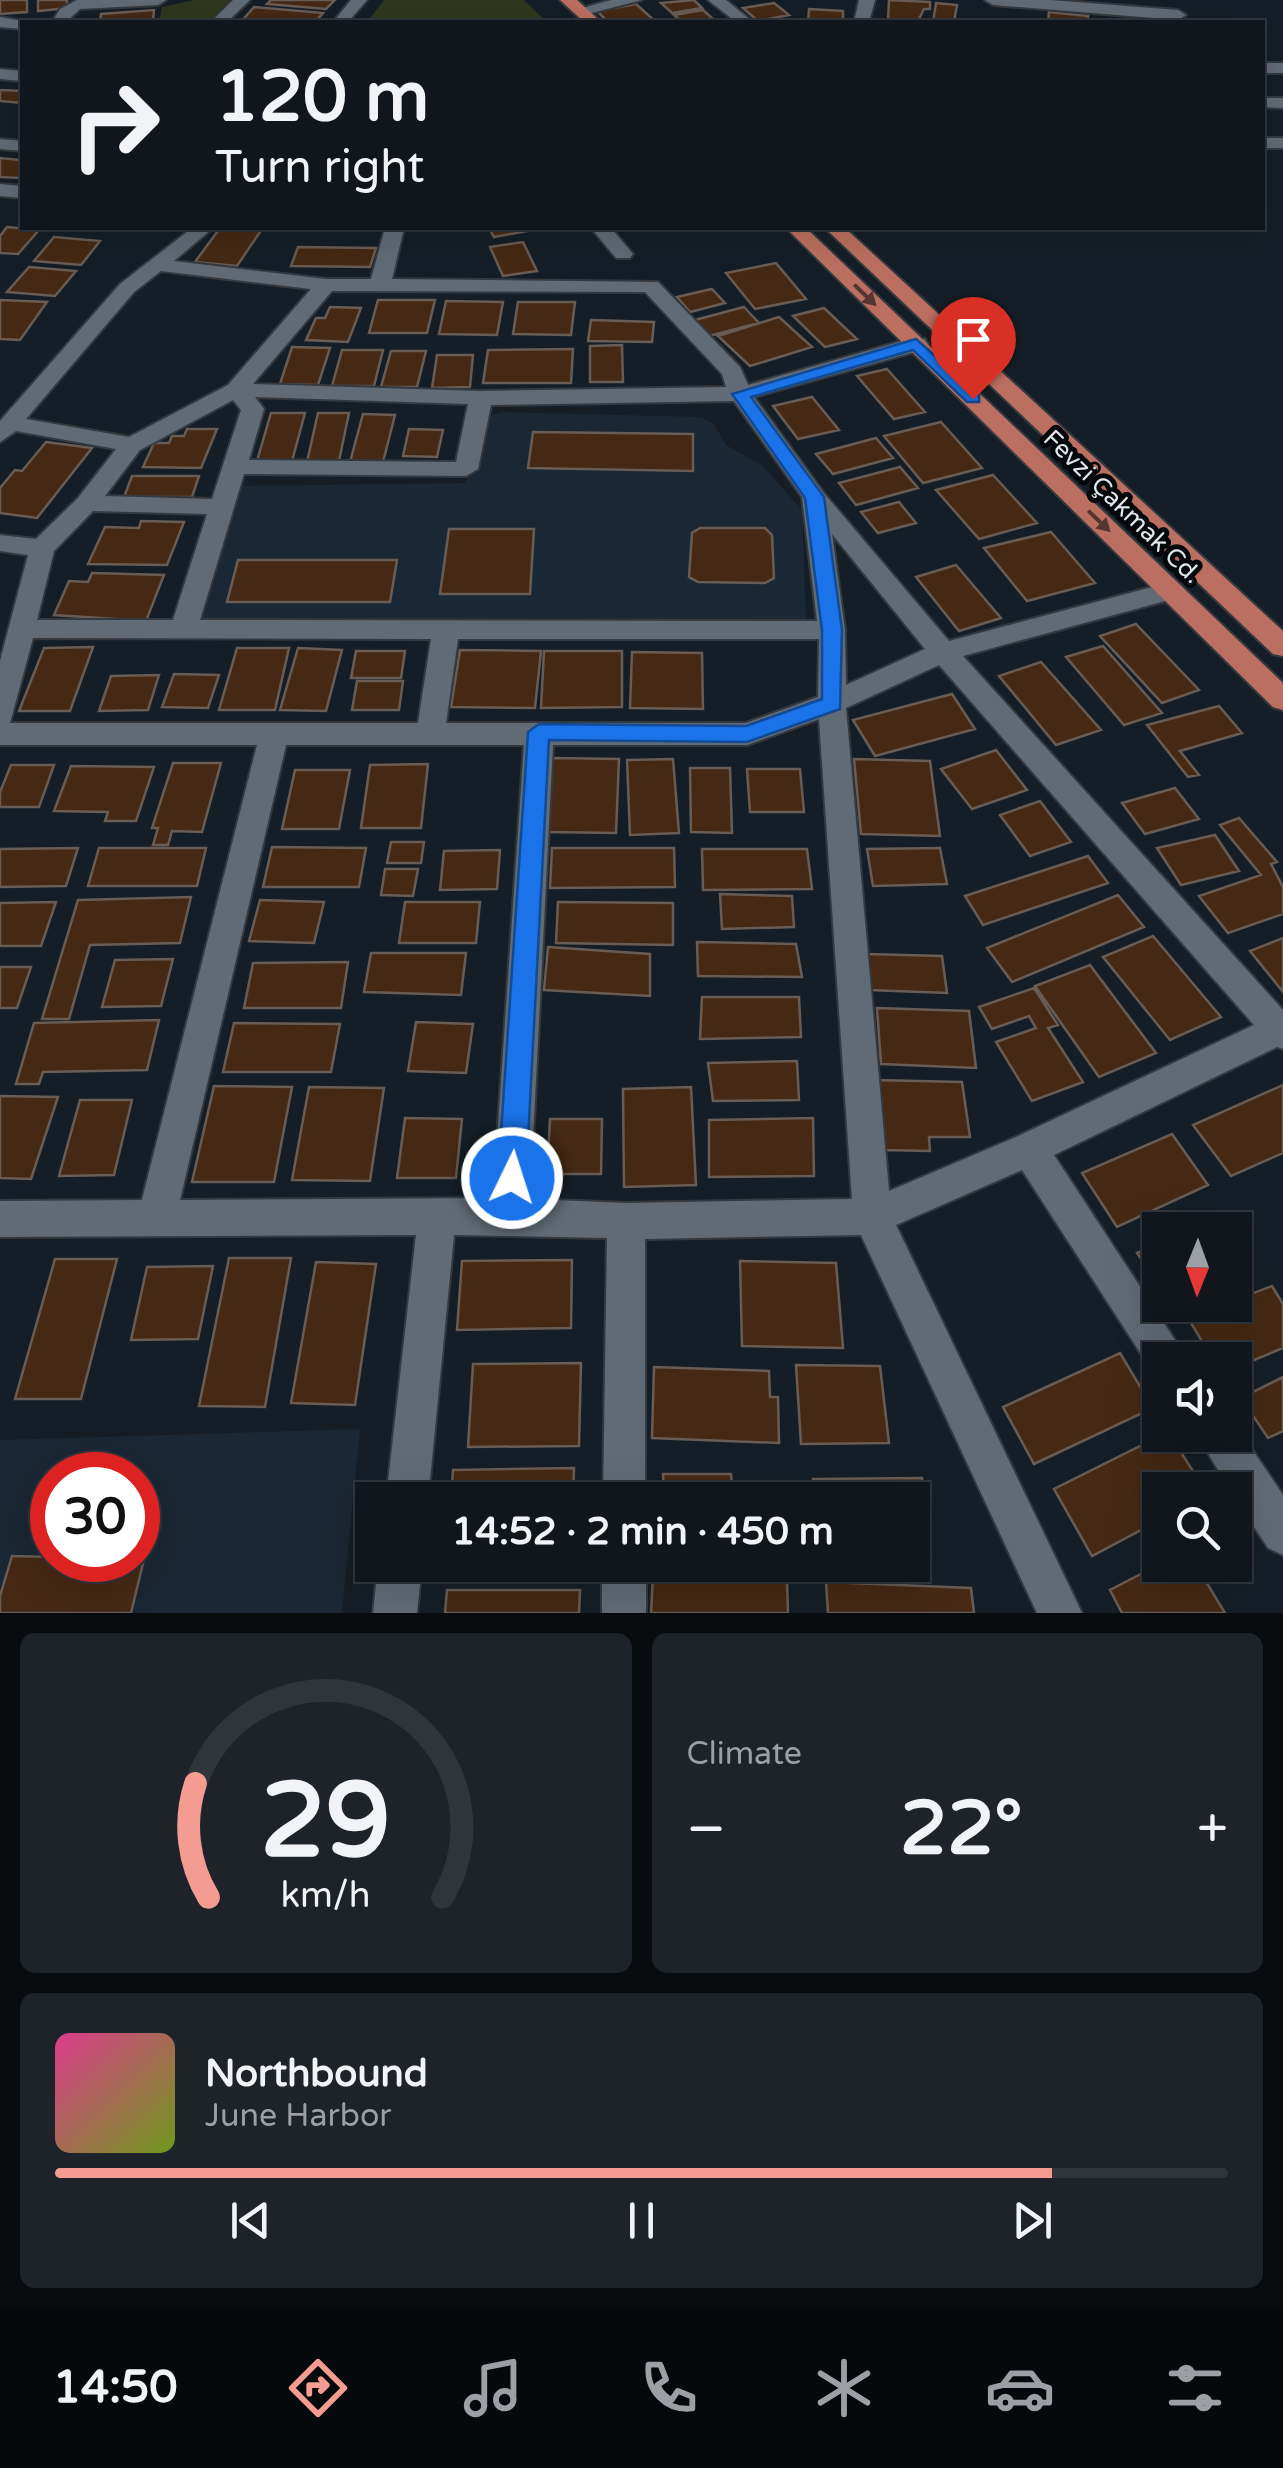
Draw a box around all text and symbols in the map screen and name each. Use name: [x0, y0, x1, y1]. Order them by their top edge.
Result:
text: 120 m: [215, 56, 429, 140]
icon: right: [50, 60, 180, 190]
text: Turn right: [215, 141, 424, 195]
one-way arrow: [853, 283, 877, 306]
pin: [931, 297, 1016, 400]
icon: arrive: [946, 312, 1001, 367]
street label: Fevzi Çakmak Cd.: [1037, 424, 1208, 590]
one-way arrow: [1086, 509, 1110, 532]
position arrow: [460, 1126, 564, 1230]
north arrow: [1142, 1212, 1252, 1322]
map controls: [1142, 1212, 1252, 1582]
button: sound: [1142, 1342, 1252, 1452]
speed limit sign: 30: [30, 1452, 160, 1582]
button: search: [1142, 1472, 1252, 1582]
text: 14:52 · 2 min · 450 m: [451, 1509, 834, 1555]
text: Climate: [687, 1735, 802, 1773]
text: 29: [260, 1760, 391, 1885]
text: 22°: [900, 1784, 1023, 1874]
text: −: [687, 1797, 726, 1863]
text: +: [1197, 1797, 1228, 1863]
text: km/h: [281, 1874, 371, 1917]
text: Northbound: [205, 2051, 428, 2097]
text: June Harbor: [205, 2097, 392, 2135]
icon: previous: [223, 2193, 278, 2248]
icon: pause: [614, 2193, 669, 2248]
icon: next: [1005, 2193, 1060, 2248]
icon: directions: [283, 2353, 353, 2423]
icon: music: [458, 2353, 528, 2423]
icon: phone: [634, 2353, 704, 2423]
icon: climate: [809, 2353, 879, 2423]
icon: car: [985, 2353, 1055, 2423]
icon: filters: [1160, 2353, 1230, 2423]
text: 14:50: [53, 2361, 177, 2415]

